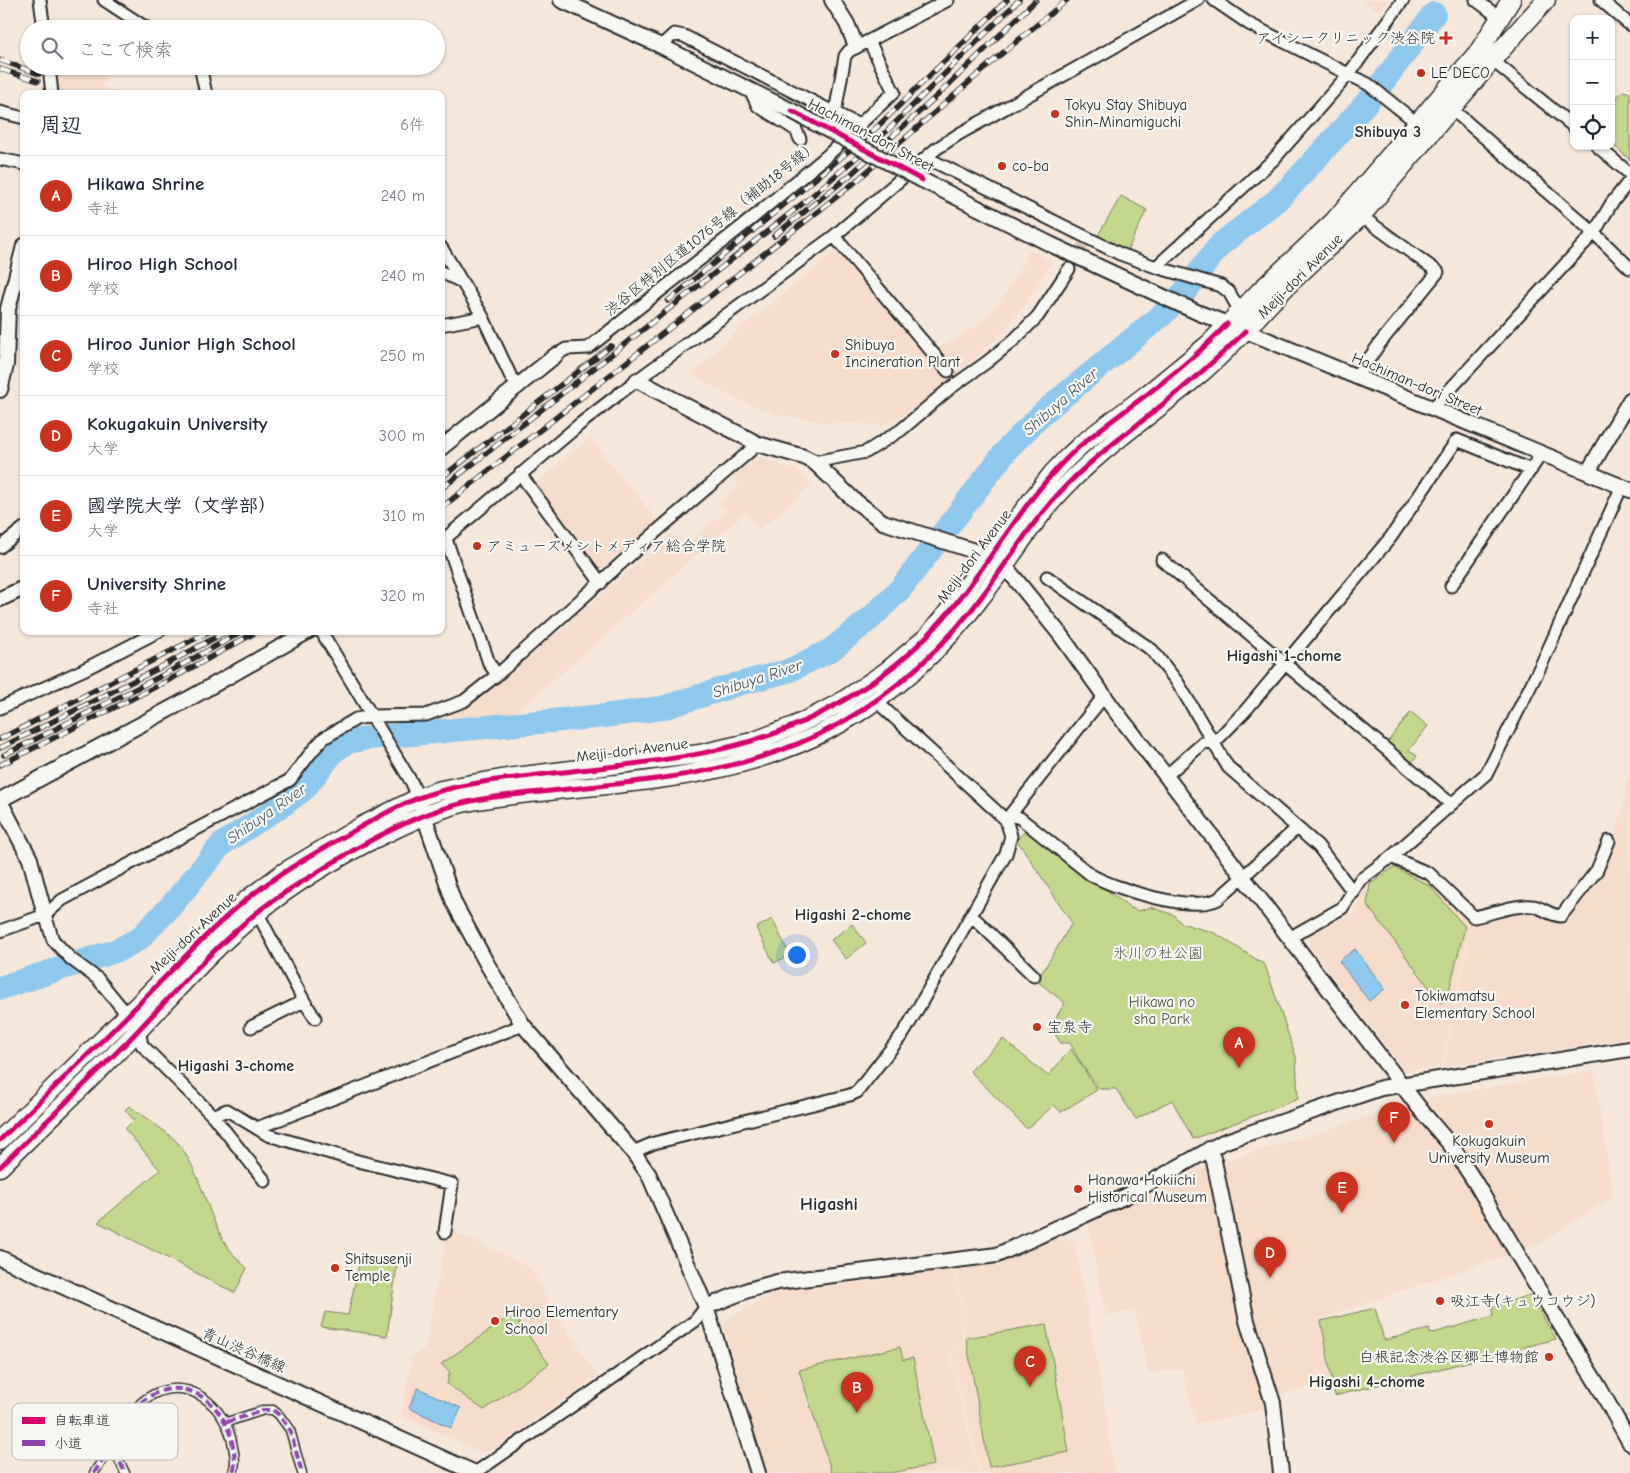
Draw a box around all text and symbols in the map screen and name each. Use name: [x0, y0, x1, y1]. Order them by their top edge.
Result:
map controls: [1570, 15, 1615, 150]
button: +: [1570, 15, 1615, 60]
search box: [20, 20, 445, 75]
place label: アイシークリニック渋谷院: [1256, 29, 1435, 47]
marker: アイシークリニック渋谷院: [1439, 31, 1453, 45]
icon: search: [38, 34, 66, 62]
text: ここで検索: [78, 39, 173, 61]
button: −: [1570, 60, 1615, 105]
place label: LE DECO: [1431, 64, 1490, 82]
marker: LE DECO: [1415, 67, 1427, 79]
street label: Hachiman-dori Street: [805, 94, 937, 176]
place label: Tokyu Stay Shibuya Shin-Minamiguchi: [1065, 96, 1187, 131]
button: locate: [1570, 105, 1615, 150]
marker: Tokyu Stay Shibuya Shin-Minamiguchi: [1049, 108, 1061, 120]
text: 周辺: [40, 113, 82, 137]
text: 6件: [400, 116, 425, 134]
district label: Shibuya 3: [1355, 123, 1421, 141]
street label: 渋谷区特別区道1076号線（補助18号線）: [601, 136, 821, 320]
place label: co-ba: [1012, 157, 1049, 175]
marker: co-ba: [996, 160, 1008, 172]
text: Hikawa Shrine: [87, 173, 204, 195]
text: A: [52, 187, 60, 205]
text: 240 m: [381, 187, 425, 205]
text: 寺社: [87, 200, 119, 218]
street label: Meiji-dori Avenue: [1254, 230, 1346, 322]
text: Hiroo High School: [87, 253, 238, 275]
text: B: [51, 267, 61, 285]
text: 240 m: [381, 267, 425, 285]
text: 学校: [87, 280, 119, 298]
text: Hiroo Junior High School: [87, 333, 296, 355]
place label: Shibuya Incineration Plant: [845, 336, 961, 371]
text: C: [51, 347, 61, 365]
text: 250 m: [380, 347, 425, 365]
marker: Shibuya Incineration Plant: [829, 348, 841, 360]
street label: Hachiman-dori Street: [1349, 348, 1485, 420]
text: 学校: [87, 360, 119, 378]
water label: Shibuya River: [1020, 364, 1102, 439]
text: Kokugakuin University: [87, 413, 267, 435]
text: D: [51, 427, 61, 445]
text: 300 m: [379, 427, 425, 445]
text: 大学: [87, 440, 119, 458]
text: 國学院大学（文学部）: [87, 495, 277, 517]
street label: Meiji-dori Avenue: [933, 505, 1015, 606]
text: E: [51, 507, 61, 525]
text: 310 m: [382, 507, 425, 525]
text: 大学: [87, 522, 119, 540]
place label: アミューズメントメディア総合学院: [487, 537, 726, 555]
marker: アミューズメントメディア総合学院: [471, 540, 483, 552]
text: University Shrine: [87, 573, 226, 595]
text: F: [51, 587, 61, 605]
text: 320 m: [380, 587, 425, 605]
text: 寺社: [87, 600, 119, 618]
district label: Higashi 1-chome: [1227, 647, 1341, 665]
water label: Shibuya River: [710, 656, 805, 702]
street label: Meiji-dori Avenue: [575, 734, 689, 766]
water label: Shibuya River: [223, 779, 310, 848]
street label: Meiji-dori Avenue: [146, 888, 241, 978]
district label: Higashi 2-chome: [795, 906, 911, 924]
your location: [784, 942, 810, 968]
park label: 氷川の杜公園: [1113, 944, 1203, 962]
place label: Tokiwamatsu Elementary School: [1415, 987, 1535, 1022]
park label: Hikawa no sha Park: [1129, 993, 1195, 1028]
marker: Tokiwamatsu Elementary School: [1399, 999, 1411, 1011]
place label: 宝泉寺: [1047, 1018, 1092, 1036]
marker: 宝泉寺: [1031, 1021, 1043, 1033]
pin: A: [1223, 1027, 1255, 1068]
district label: Higashi 3-chome: [178, 1057, 294, 1075]
pin: F: [1378, 1102, 1410, 1143]
marker: Kokugakuin University Museum: [1483, 1118, 1495, 1130]
place label: Kokugakuin University Museum: [1428, 1132, 1550, 1167]
place label: Hanawa Hokiichi Historical Museum: [1088, 1171, 1207, 1206]
pin: E: [1326, 1172, 1358, 1213]
marker: Hanawa Hokiichi Historical Museum: [1072, 1183, 1084, 1195]
district label: Higashi: [800, 1194, 858, 1215]
pin: D: [1254, 1237, 1286, 1278]
place label: Shitsusenji Temple: [345, 1250, 412, 1285]
marker: Shitsusenji Temple: [329, 1262, 341, 1274]
place label: 吸江寺(キュウコウジ): [1450, 1292, 1595, 1310]
marker: 吸江寺(キュウコウジ): [1434, 1295, 1446, 1307]
place label: Hiroo Elementary School: [505, 1303, 618, 1338]
marker: Hiroo Elementary School: [489, 1315, 501, 1327]
street label: 青山渋谷橋線: [199, 1323, 289, 1377]
pin: C: [1014, 1346, 1046, 1387]
place label: 白根記念渋谷区郷土博物館: [1359, 1348, 1539, 1366]
marker: 白根記念渋谷区郷土博物館: [1543, 1351, 1555, 1363]
pin: B: [841, 1372, 873, 1413]
district label: Higashi 4-chome: [1309, 1373, 1425, 1391]
legend: [12, 1403, 178, 1460]
text: 自転車道: [54, 1412, 110, 1429]
text: 小道: [54, 1435, 82, 1452]

